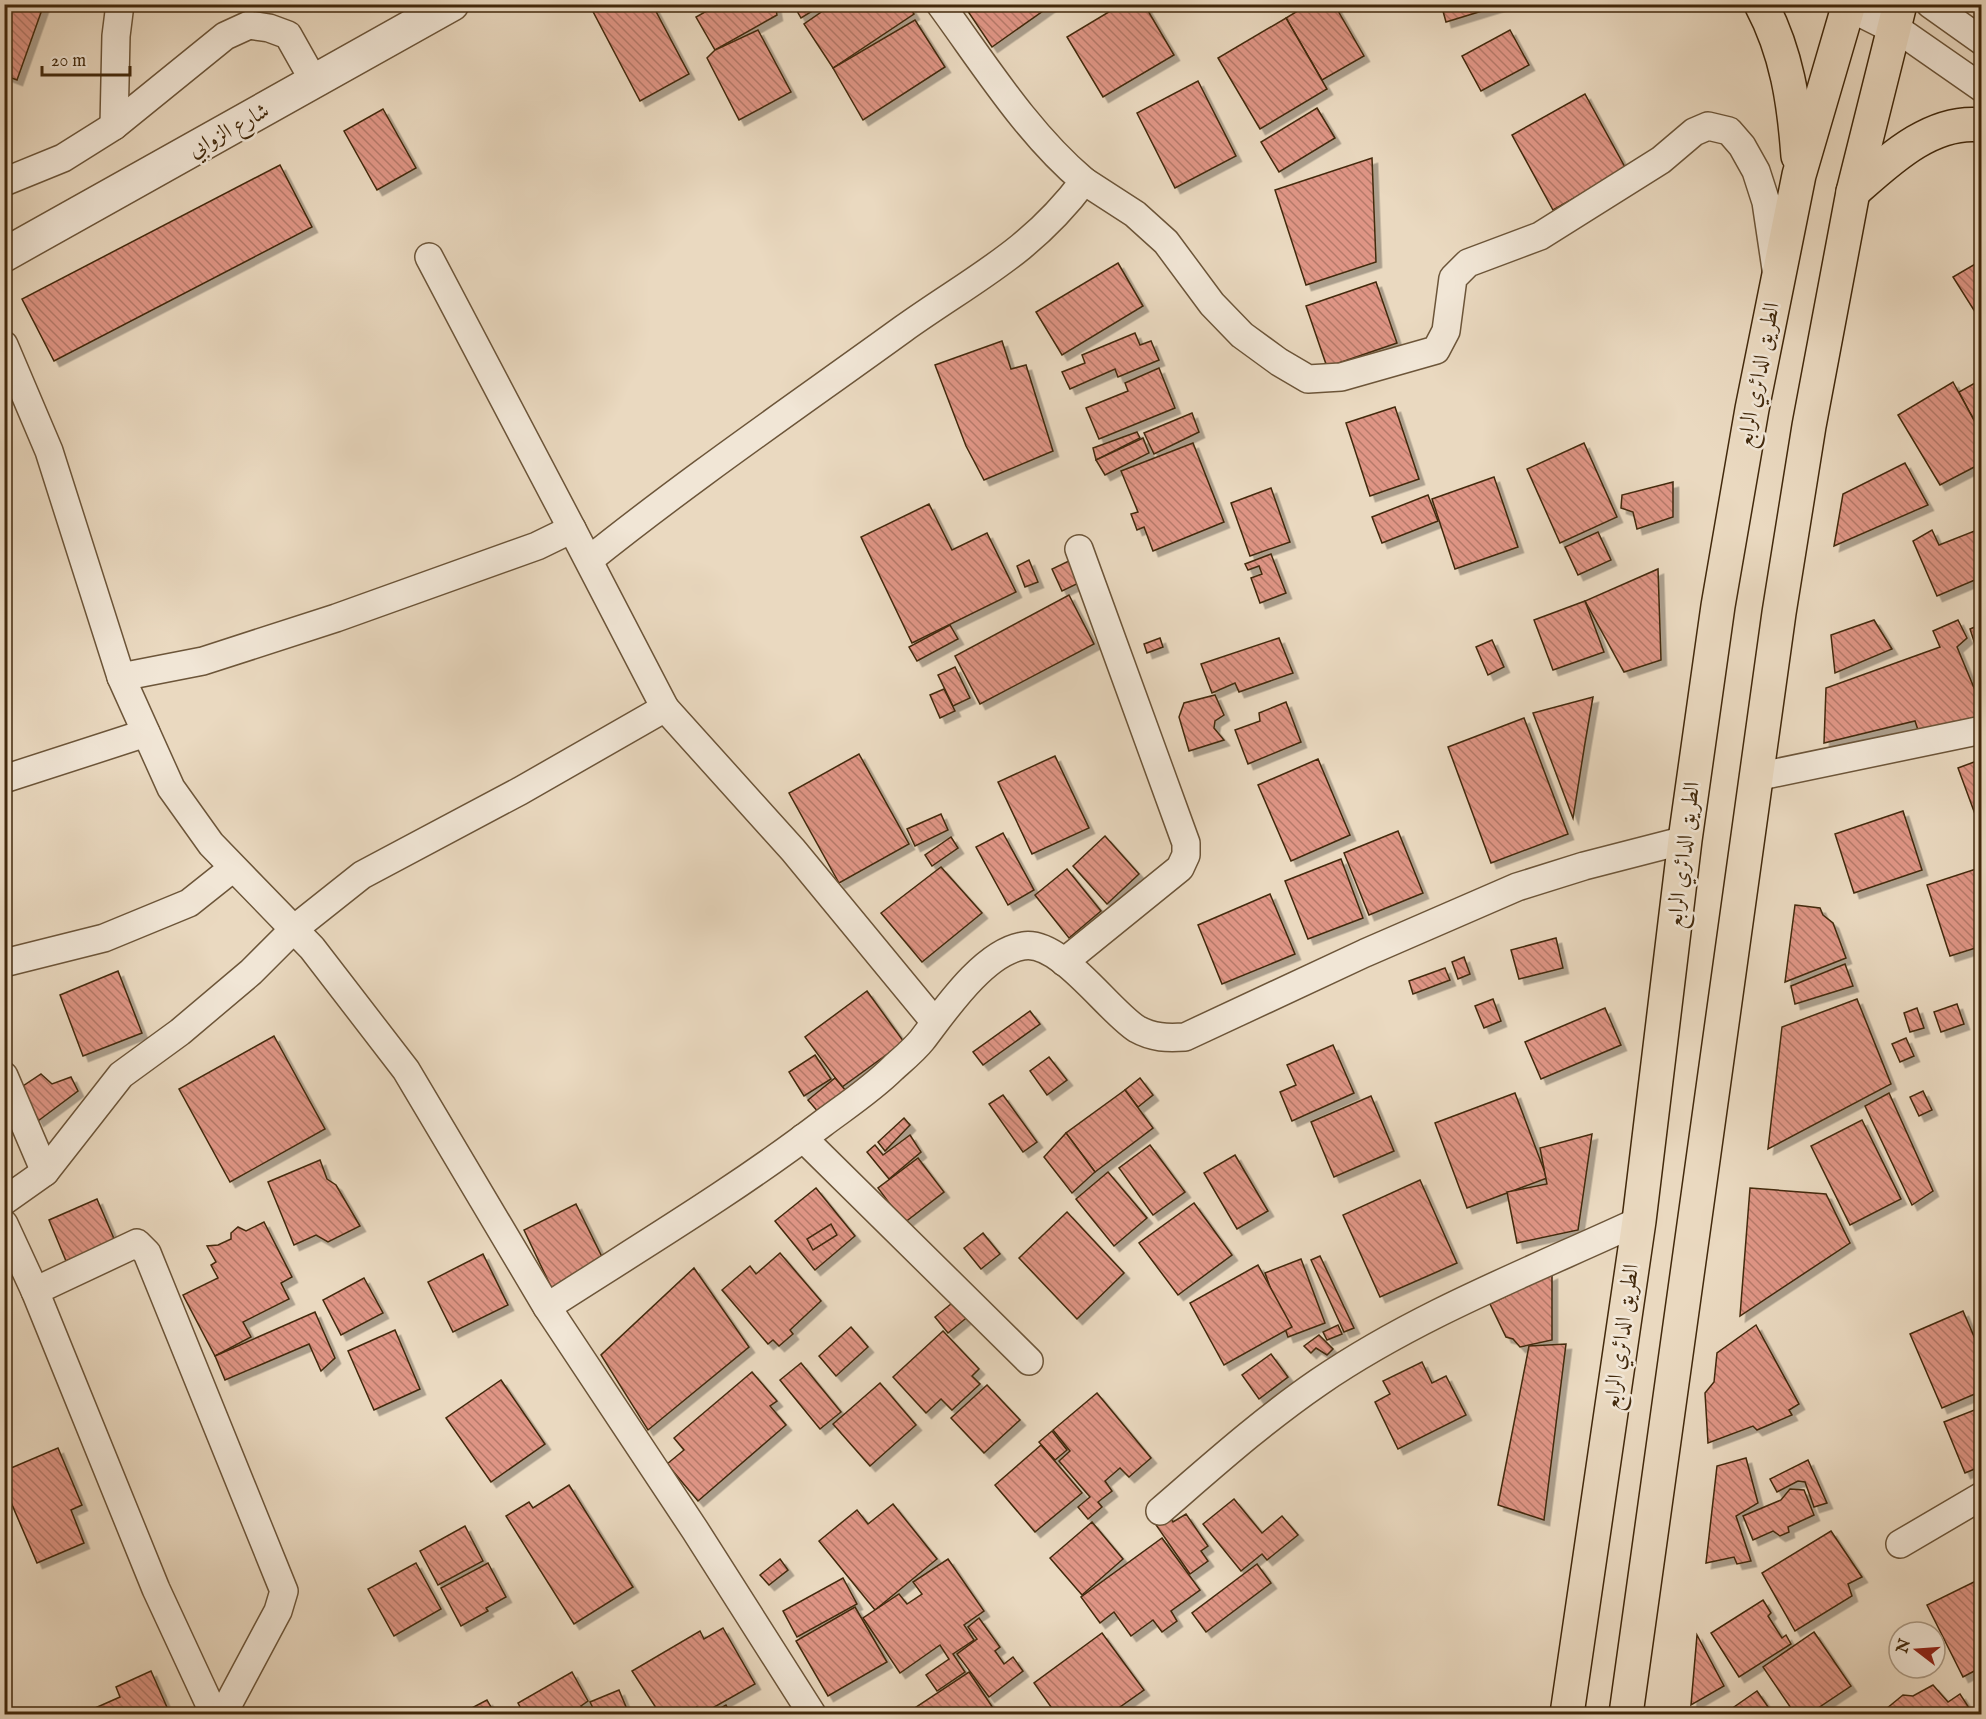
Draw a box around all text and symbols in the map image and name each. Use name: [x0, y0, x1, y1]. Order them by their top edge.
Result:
scale bar: [42, 39, 130, 77]
text: 20 m: [51, 50, 86, 73]
street label: شارع الزوابي: [183, 97, 276, 167]
street label: الطريق الدائري الرابع: [1731, 300, 1791, 451]
street label: الطريق الدائري الرابع: [1661, 780, 1711, 930]
street label: الطريق الدائري الرابع: [1598, 1262, 1650, 1412]
north arrow: [1887, 1620, 1947, 1680]
text: N: [1893, 1637, 1916, 1657]

